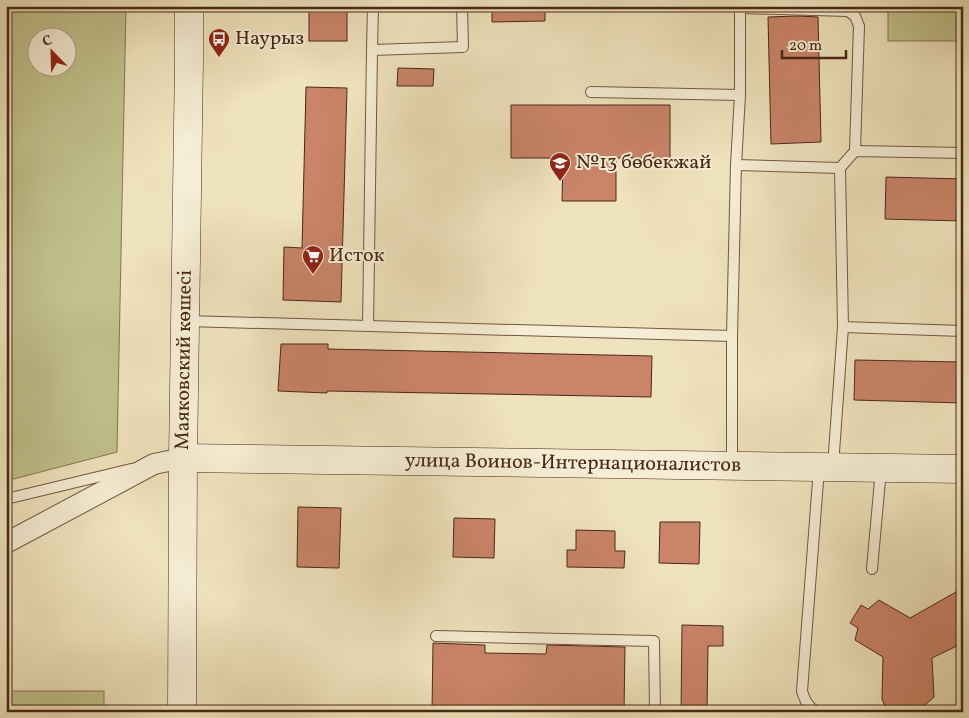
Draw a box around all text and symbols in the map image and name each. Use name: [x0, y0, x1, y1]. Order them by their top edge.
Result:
place label: Наурыз: [235, 25, 304, 53]
bus stop icon: Наурыз: [207, 27, 231, 58]
north arrow: [28, 28, 78, 78]
scale bar: [782, 28, 845, 60]
text: С: [40, 31, 55, 52]
text: 20 m: [789, 36, 822, 57]
place label: №13 бөбекжай: [576, 149, 711, 177]
school or university icon: №13 бөбекжай: [548, 151, 572, 182]
place label: Исток: [329, 242, 385, 270]
supermarket icon: Исток: [301, 244, 325, 275]
street label: Маяковский көшесі: [169, 270, 200, 450]
street label: улица Воинов-Интернационалистов: [405, 447, 741, 480]

